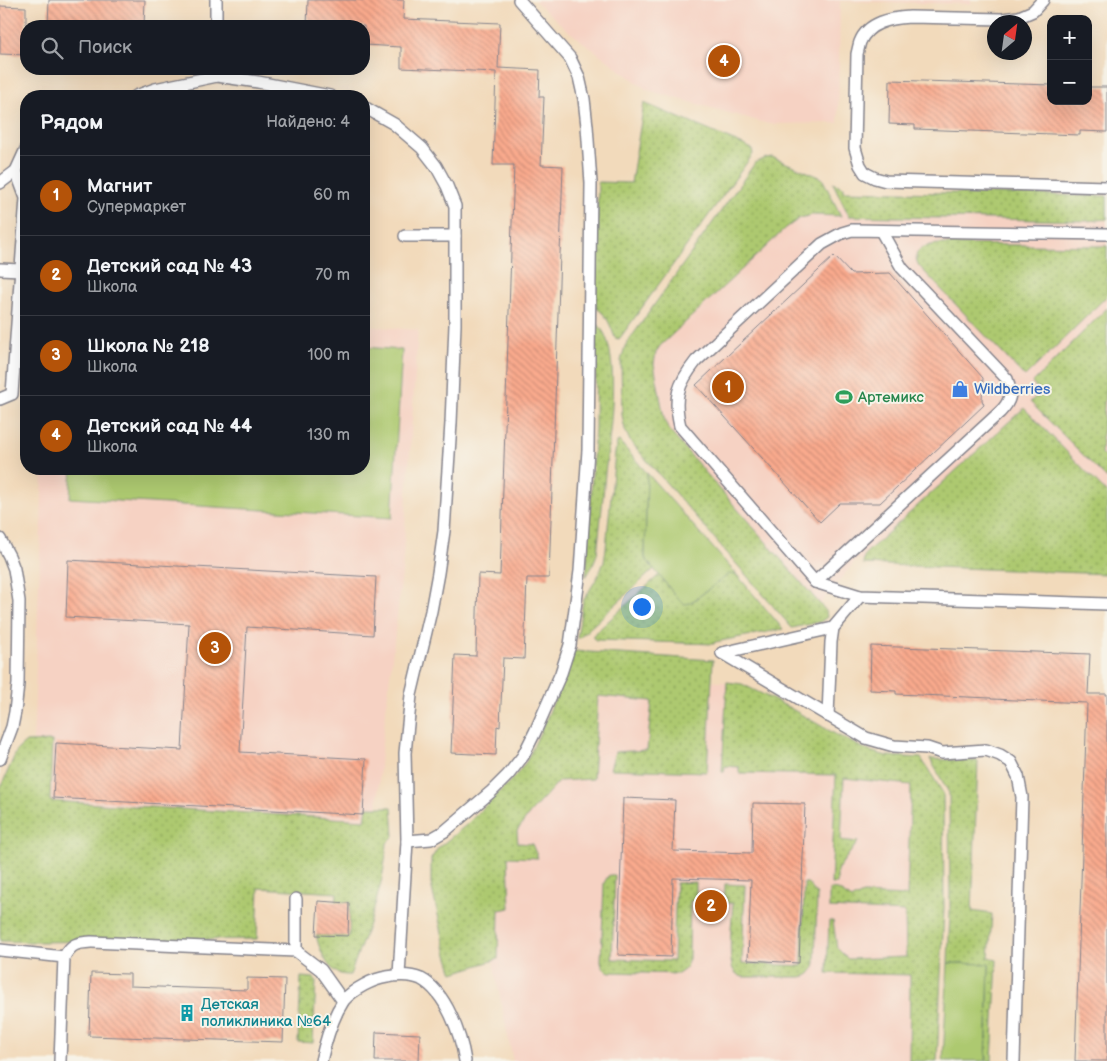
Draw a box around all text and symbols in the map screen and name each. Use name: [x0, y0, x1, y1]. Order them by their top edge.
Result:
north arrow: [987, 15, 1032, 60]
map controls: [1047, 15, 1092, 105]
button: +: [1047, 15, 1092, 60]
search box: [20, 20, 370, 75]
icon: search: [38, 34, 66, 62]
text: Поиск: [78, 36, 132, 59]
pin: 4: [708, 42, 740, 80]
button: −: [1047, 60, 1092, 105]
text: Рядом: [40, 110, 103, 135]
text: Найдено: 4: [266, 113, 350, 132]
text: Магнит: [87, 175, 152, 198]
text: 1: [53, 186, 59, 205]
text: 60 m: [313, 186, 350, 205]
text: Супермаркет: [87, 198, 186, 217]
text: Детский сад № 43: [87, 255, 252, 278]
text: 2: [51, 266, 61, 285]
text: 70 m: [315, 266, 350, 285]
text: Школа: [87, 278, 137, 297]
text: Школа № 218: [87, 335, 210, 358]
text: 3: [51, 346, 61, 365]
text: 100 m: [307, 346, 350, 365]
text: Школа: [87, 358, 137, 377]
pin: 1: [712, 368, 744, 406]
shop icon: Wildberries: [950, 379, 970, 399]
place label: Wildberries: [974, 380, 1051, 399]
sports icon: Артемикс: [834, 387, 854, 407]
place label: Артемикс: [857, 388, 925, 407]
text: Детский сад № 44: [87, 415, 252, 438]
text: 4: [51, 426, 61, 445]
text: 130 m: [307, 426, 350, 445]
text: Школа: [87, 438, 137, 457]
your location: [629, 594, 655, 620]
pin: 3: [199, 629, 231, 667]
pin: 2: [695, 887, 727, 925]
place label: Детская поликлиника №64: [201, 995, 331, 1031]
building icon: Детская поликлиника №64: [177, 1003, 197, 1023]

